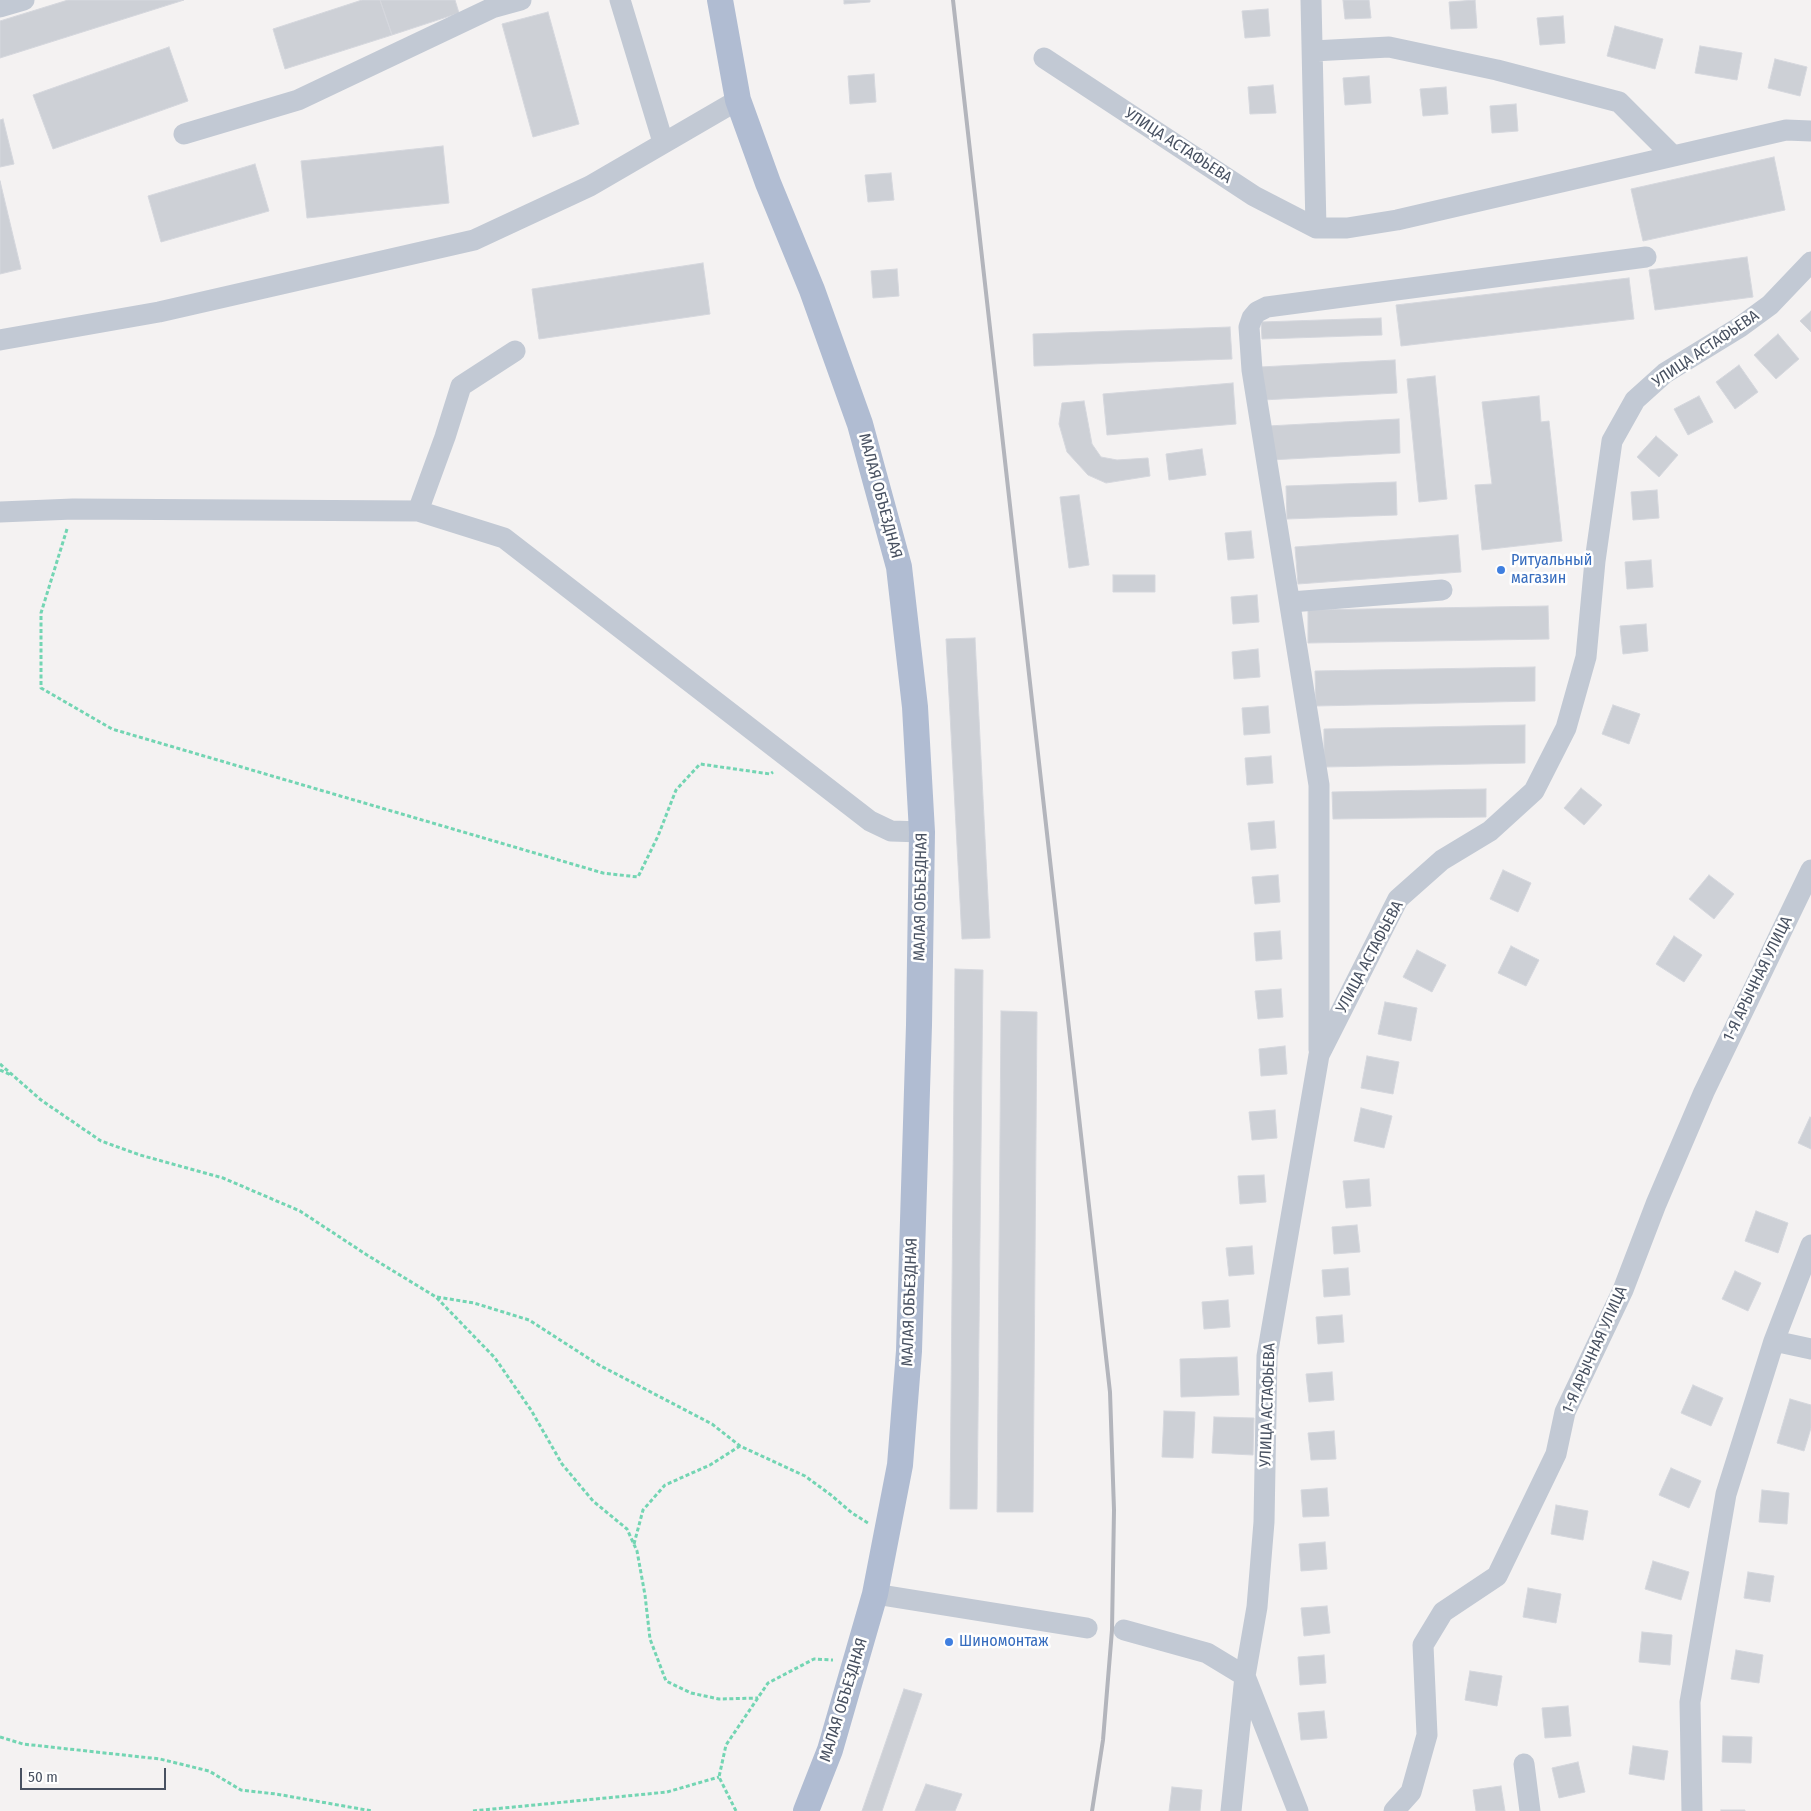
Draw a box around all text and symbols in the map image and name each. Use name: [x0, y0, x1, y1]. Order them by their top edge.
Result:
street label: УЛИЦА АСТАФЬЕВА: [1121, 104, 1235, 188]
street label: УЛИЦА АСТАФЬЕВА: [1649, 306, 1763, 392]
street label: МАЛАЯ ОБЪЕЗДНАЯ: [854, 431, 906, 561]
place label: Ритуальный магазин: [1511, 551, 1592, 589]
marker: Ритуальный магазин: [1495, 564, 1507, 576]
street label: МАЛАЯ ОБЪЕЗДНАЯ: [910, 833, 932, 961]
street label: УЛИЦА АСТАФЬЕВА: [1332, 898, 1408, 1016]
street label: 1-Я АРЫЧНАЯ УЛИЦА: [1719, 913, 1797, 1045]
street label: МАЛАЯ ОБЪЕЗДНАЯ: [898, 1237, 922, 1367]
street label: 1-Я АРЫЧНАЯ УЛИЦА: [1558, 1283, 1632, 1417]
street label: УЛИЦА АСТАФЬЕВА: [1256, 1343, 1280, 1467]
place label: Шиномонтаж: [959, 1632, 1048, 1652]
street label: МАЛАЯ ОБЪЕЗДНАЯ: [816, 1636, 872, 1764]
marker: Шиномонтаж: [943, 1636, 955, 1648]
scale bar: [22, 1758, 169, 1790]
text: 50 m: [28, 1768, 58, 1786]

